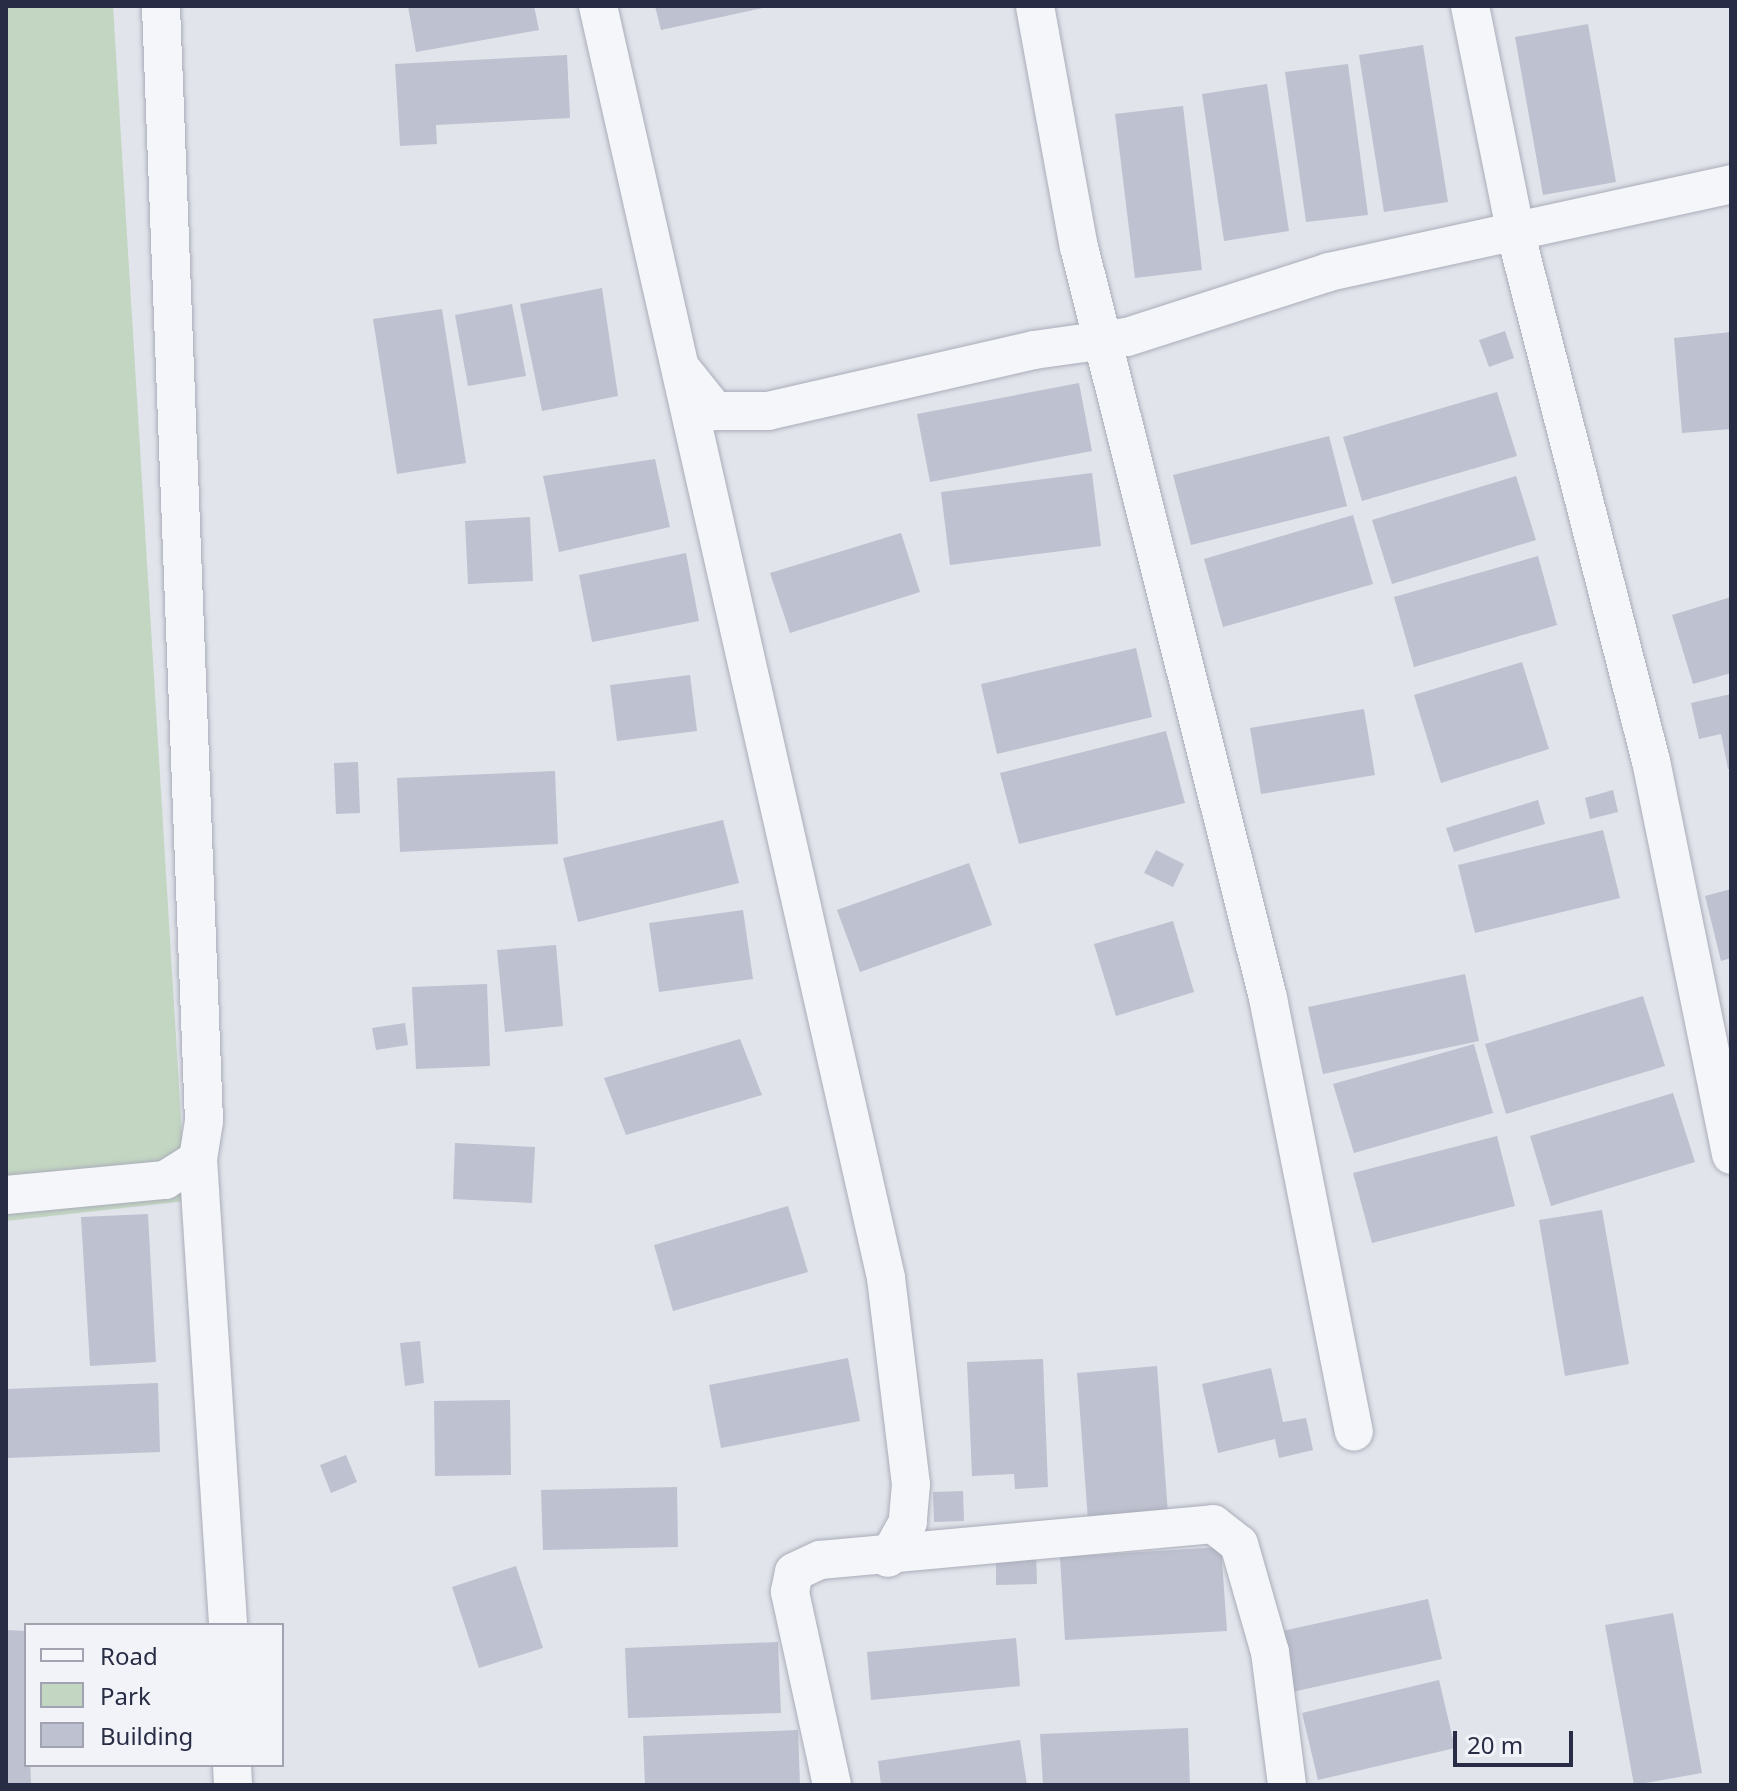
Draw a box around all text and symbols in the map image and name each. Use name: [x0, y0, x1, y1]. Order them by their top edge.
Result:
legend: [24, 1623, 284, 1767]
text: Road: [100, 1639, 158, 1672]
text: Park: [100, 1679, 151, 1712]
scale bar: [1457, 1715, 1577, 1765]
text: Building: [100, 1719, 193, 1752]
text: 20 m: [1467, 1728, 1523, 1761]

